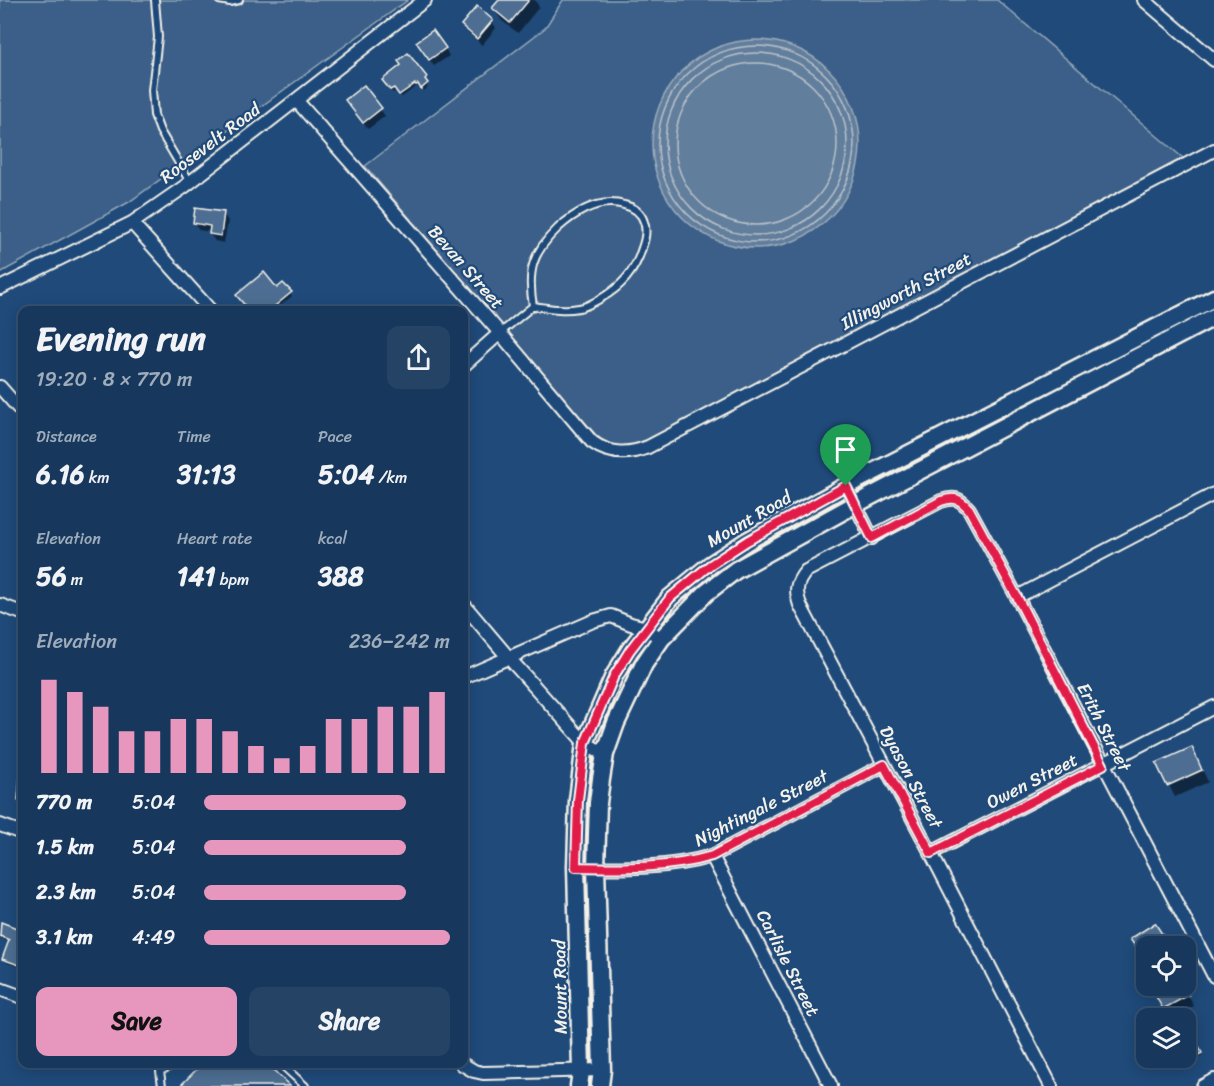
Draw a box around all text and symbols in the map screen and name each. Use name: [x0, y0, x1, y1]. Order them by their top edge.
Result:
street label: Roosevelt Road: [152, 93, 269, 192]
street label: Bevan Street: [420, 217, 512, 317]
street label: Illingworth Street: [834, 243, 977, 340]
text: Evening run: [36, 310, 206, 368]
button: share: [387, 326, 450, 389]
text: 19:20 · 8 × 770 m: [36, 362, 192, 397]
text: Distance: [36, 422, 97, 451]
text: Time: [177, 422, 211, 451]
text: Pace: [318, 422, 352, 451]
pin: [820, 424, 871, 486]
icon: arrive: [829, 433, 862, 466]
text: 6.16: [36, 451, 85, 497]
text: 31:13: [177, 451, 236, 497]
text: 5:04: [318, 451, 374, 497]
text: km: [85, 463, 110, 492]
text: /km: [374, 463, 407, 492]
street label: Mount Road: [700, 481, 799, 556]
text: Elevation: [36, 524, 101, 553]
text: Heart rate: [177, 524, 252, 553]
text: kcal: [318, 524, 347, 553]
text: 56: [36, 553, 67, 599]
text: 141: [177, 553, 216, 599]
text: 388: [318, 553, 364, 599]
text: m: [67, 565, 83, 594]
text: bpm: [216, 565, 249, 594]
text: Elevation: [36, 624, 117, 659]
text: 236–242 m: [349, 624, 450, 659]
street label: Erith Street: [1068, 677, 1141, 778]
street label: Dyason Street: [870, 720, 952, 835]
street label: Owen Street: [980, 744, 1084, 818]
street label: Nightingale Street: [688, 760, 834, 856]
text: 770 m: [36, 785, 92, 820]
text: 5:04: [132, 785, 175, 820]
text: 1.5 km: [36, 830, 94, 865]
text: 5:04: [132, 830, 175, 865]
text: 2.3 km: [36, 875, 96, 910]
text: 5:04: [132, 875, 175, 910]
street label: Carlisle Street: [747, 904, 829, 1022]
text: 3.1 km: [36, 920, 93, 955]
text: 4:49: [132, 920, 175, 955]
map controls: [1136, 936, 1196, 1068]
button: locate: [1136, 936, 1196, 996]
street label: Mount Road: [543, 938, 577, 1034]
button: Save: [36, 987, 237, 1056]
button: Share: [249, 987, 450, 1056]
button: layers: [1136, 1008, 1196, 1068]

